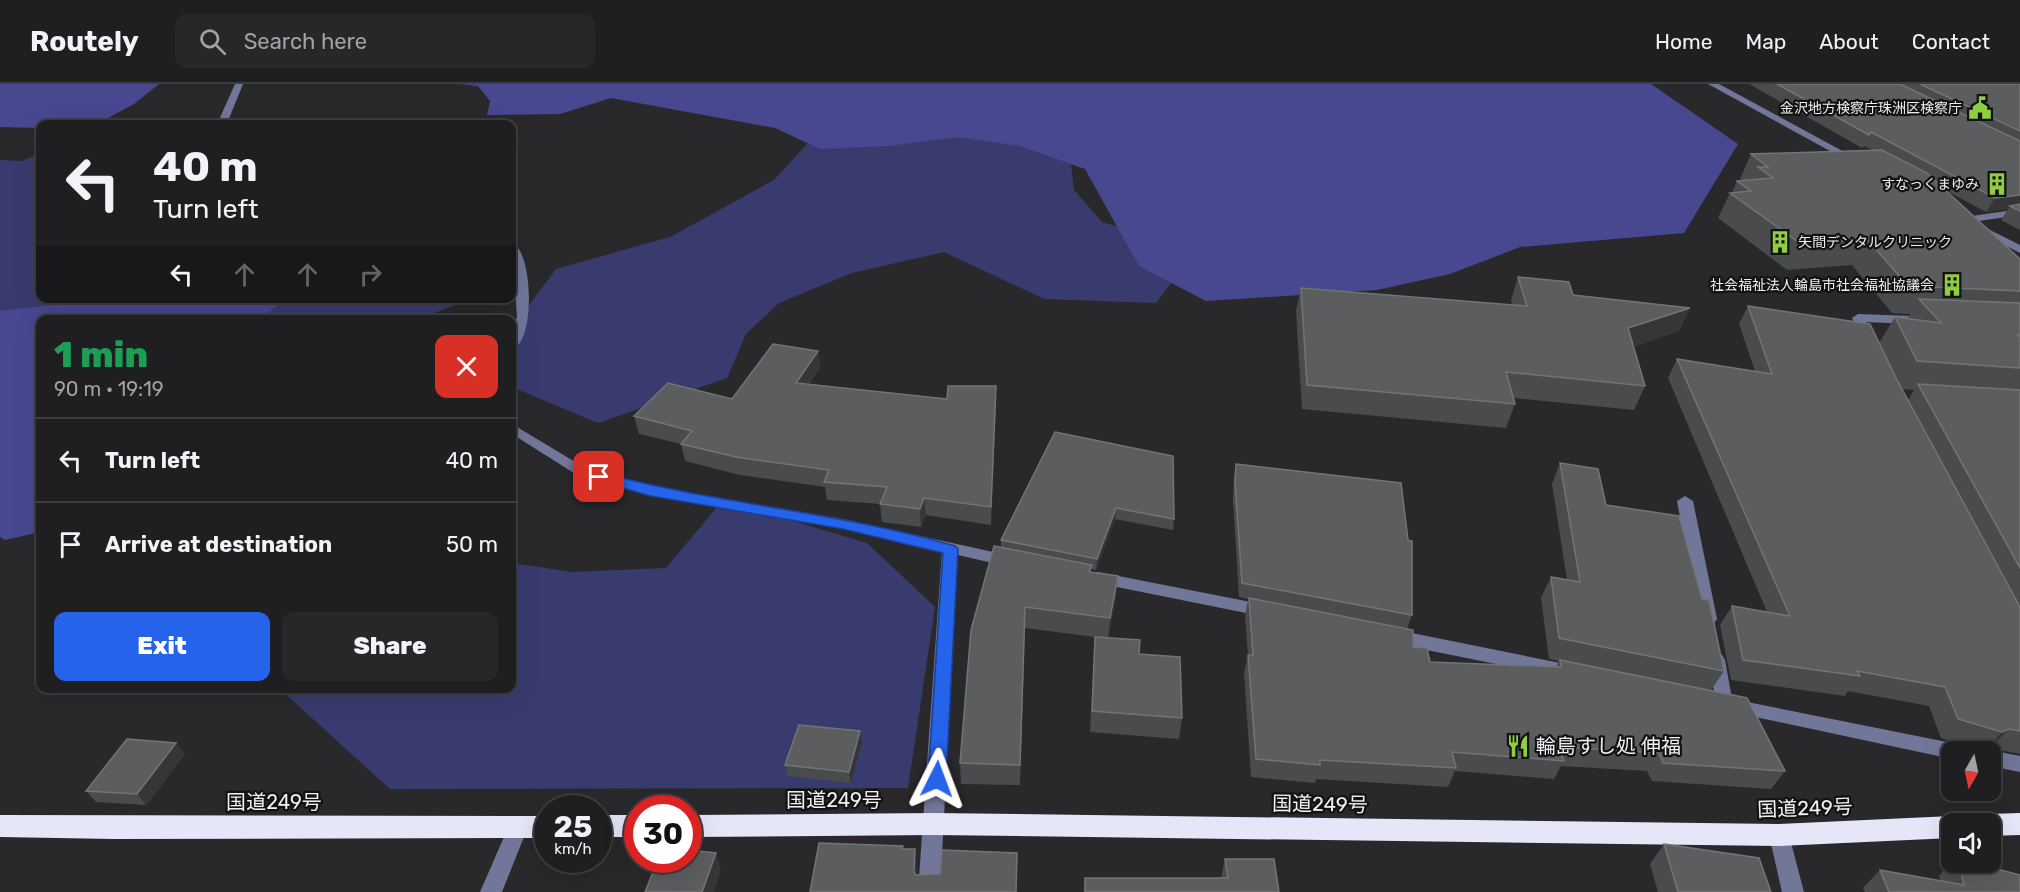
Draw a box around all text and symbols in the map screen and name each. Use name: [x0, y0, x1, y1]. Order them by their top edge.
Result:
search box: [175, 14, 595, 68]
text: Routely: [30, 25, 139, 58]
icon: search: [196, 25, 229, 58]
text: Search here: [244, 28, 367, 55]
text: Home: [1655, 29, 1712, 54]
text: Map: [1745, 29, 1786, 54]
text: About: [1819, 29, 1879, 54]
text: Contact: [1912, 29, 1990, 54]
public building icon: 金沢地方検察庁珠洲区検察庁: [1967, 95, 1993, 121]
place label: 金沢地方検察庁珠洲区検察庁: [1780, 100, 1962, 117]
text: 40 m: [153, 142, 258, 192]
icon: left: [54, 144, 132, 222]
building icon: すなっくまゆみ: [1984, 171, 2010, 197]
place label: すなっくまゆみ: [1881, 176, 1979, 193]
text: Turn left: [153, 193, 258, 225]
building icon: 矢間デンタルクリニック: [1767, 229, 1793, 255]
place label: 矢間デンタルクリニック: [1798, 234, 1952, 251]
icon: left: [165, 258, 198, 291]
icon: ahead: [228, 258, 261, 291]
icon: ahead: [291, 258, 324, 291]
icon: right: [354, 258, 387, 291]
building icon: 社会福祉法人輪島市社会福祉協議会: [1939, 272, 1965, 298]
place label: 社会福祉法人輪島市社会福祉協議会: [1710, 277, 1934, 294]
text: 1 min: [54, 333, 148, 376]
button: close: [435, 335, 498, 398]
text: 90 m · 19:19: [54, 377, 164, 401]
icon: left: [54, 444, 87, 477]
text: Turn left: [105, 447, 200, 474]
text: 40 m: [445, 447, 498, 474]
pin: [573, 451, 624, 502]
icon: arrive: [582, 460, 615, 493]
icon: arrive: [54, 528, 87, 561]
text: Arrive at destination: [105, 531, 332, 558]
text: 50 m: [446, 531, 498, 558]
button: Exit: [54, 612, 270, 681]
button: Share: [282, 612, 498, 681]
restaurant icon: 輪島すし処 伸福: [1505, 733, 1531, 759]
place label: 輪島すし処 伸福: [1536, 734, 1681, 758]
north arrow: [1941, 741, 2001, 801]
map controls: [1941, 741, 2001, 873]
position arrow: [905, 747, 969, 811]
street label: 国道249号: [786, 788, 882, 812]
street label: 国道249号: [226, 790, 322, 814]
street label: 国道249号: [1272, 791, 1368, 817]
street label: 国道249号: [1757, 794, 1853, 822]
speed limit sign: 30: [624, 795, 702, 873]
text: 25: [554, 809, 592, 845]
button: sound: [1941, 813, 2001, 873]
text: km/h: [554, 840, 592, 858]

